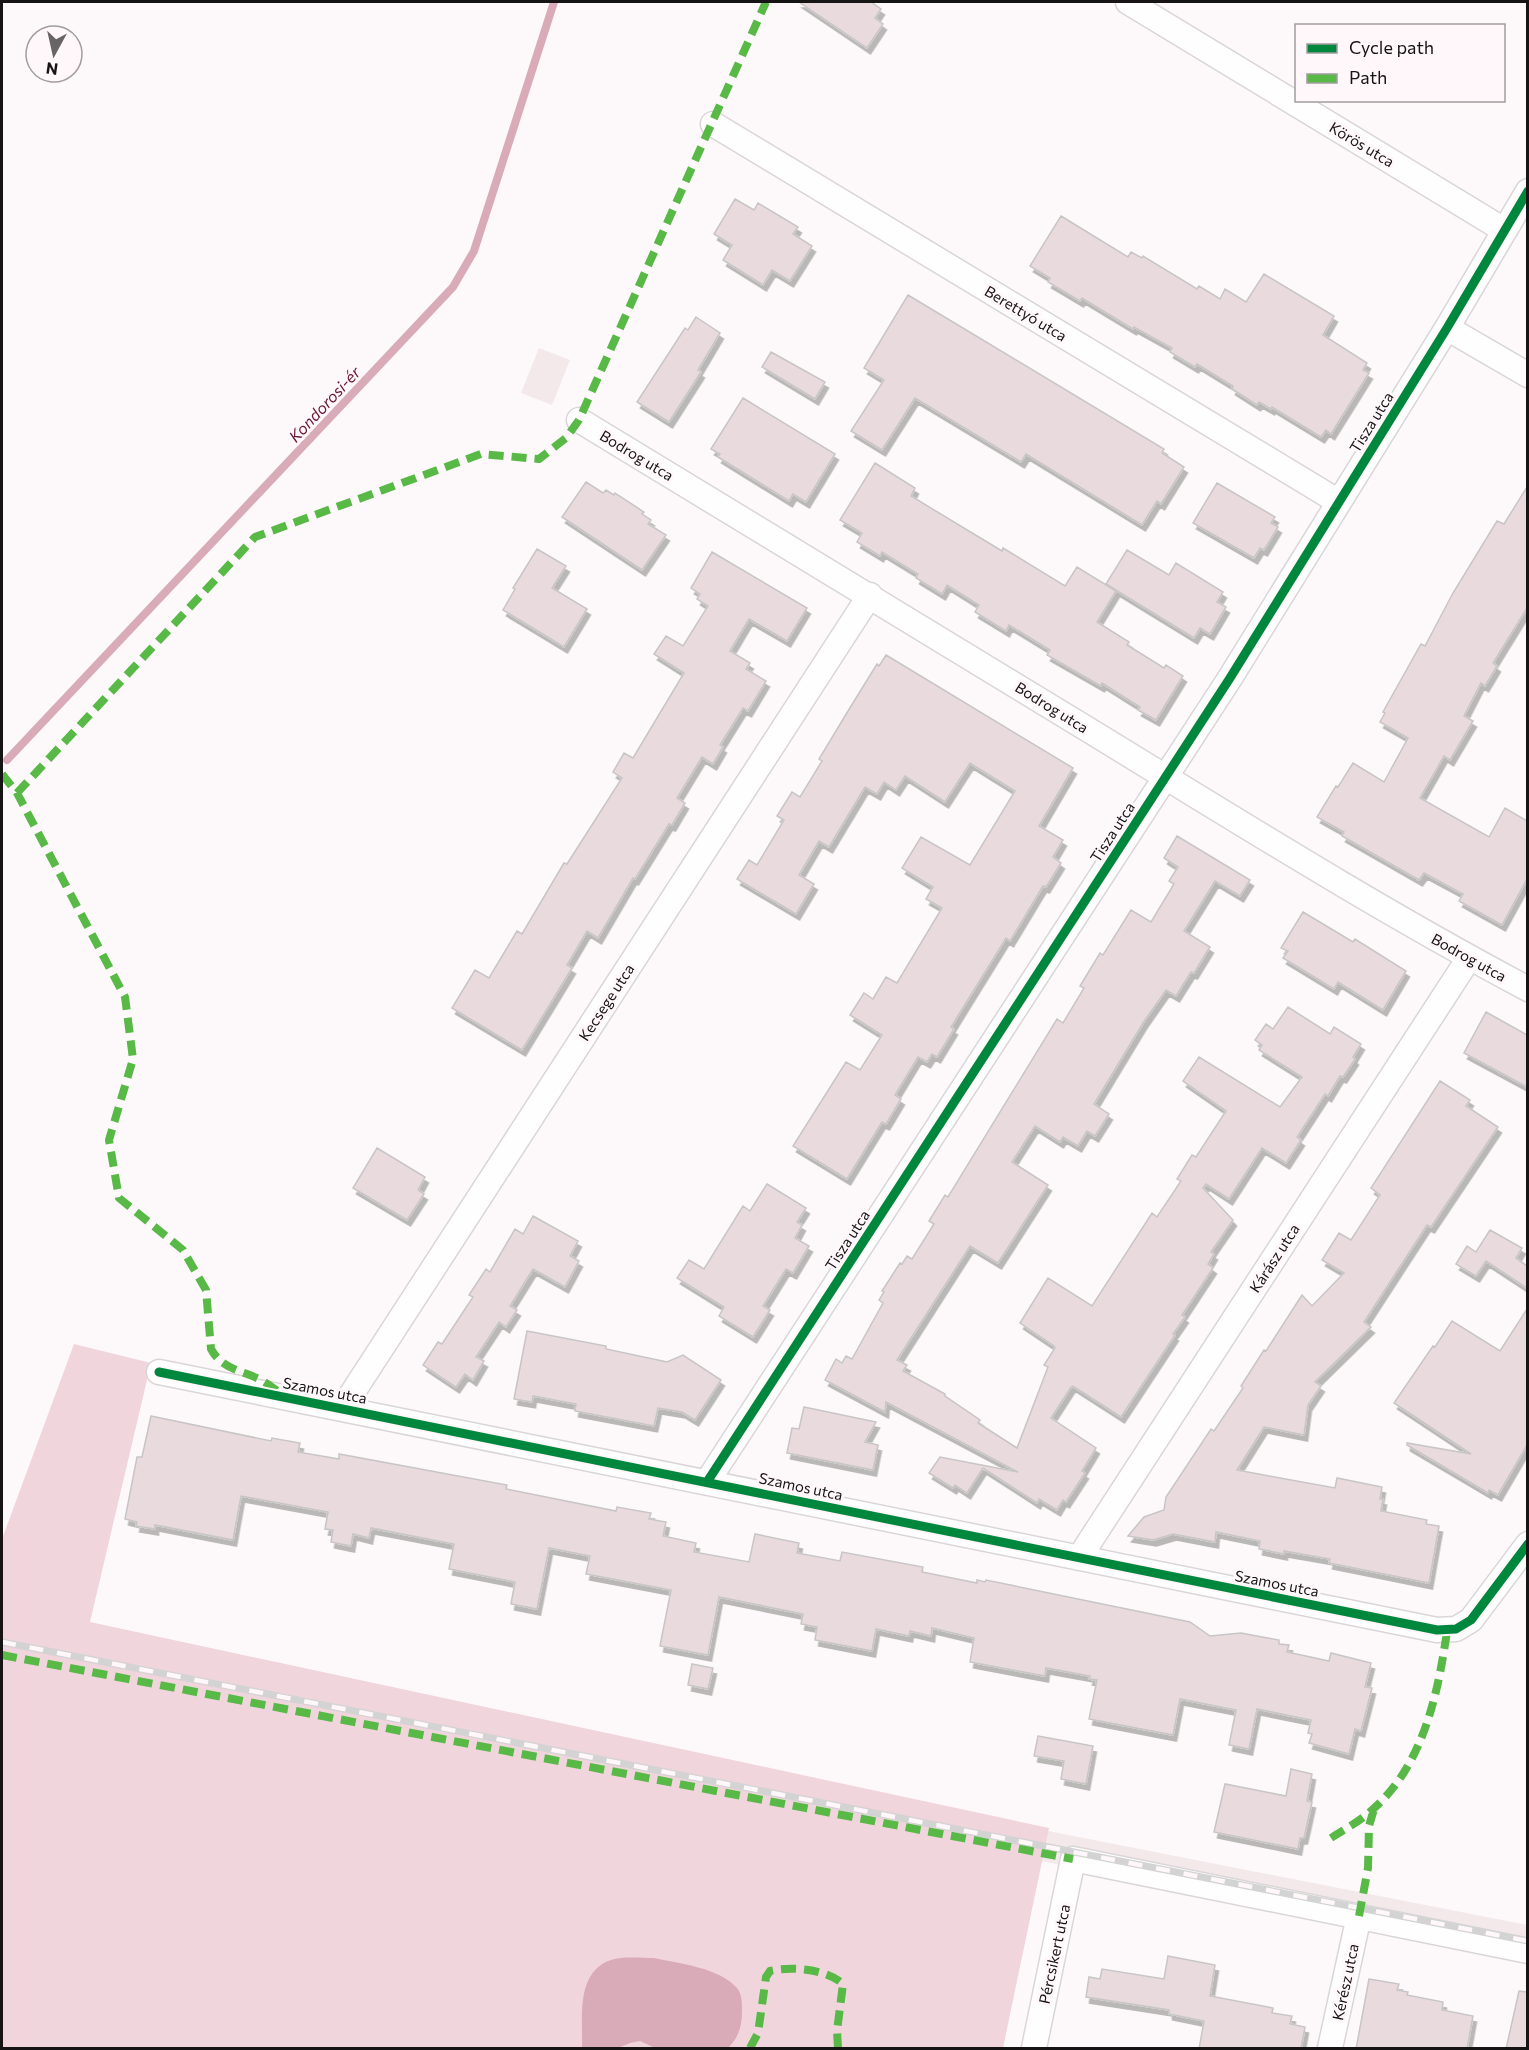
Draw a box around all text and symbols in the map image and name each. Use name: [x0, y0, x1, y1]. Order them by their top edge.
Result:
north arrow: [24, 24, 84, 84]
legend: [1295, 24, 1505, 102]
text: Cycle path: [1349, 36, 1434, 58]
text: N: [45, 59, 59, 80]
text: Path: [1349, 66, 1387, 88]
street label: Körös utca: [1326, 118, 1398, 170]
street label: Berettyó utca: [982, 281, 1070, 345]
water label: Kondorosi-ér: [284, 362, 364, 446]
street label: Tisza utca: [1345, 388, 1397, 456]
street label: Bodrog utca: [597, 426, 677, 484]
street label: Bodrog utca: [1012, 677, 1092, 737]
street label: Tisza utca: [1086, 799, 1138, 865]
street label: Bodrog utca: [1428, 929, 1510, 985]
street label: Kecsege utca: [574, 960, 638, 1044]
street label: Tisza utca: [821, 1207, 873, 1273]
street label: Kárász utca: [1245, 1220, 1303, 1296]
street label: Szamos utca: [281, 1373, 369, 1407]
street label: Szamos utca: [757, 1468, 845, 1504]
street label: Szamos utca: [1233, 1566, 1321, 1600]
street label: Pércsikert utca: [1035, 1903, 1073, 2005]
street label: Kérész utca: [1328, 1942, 1362, 2022]

